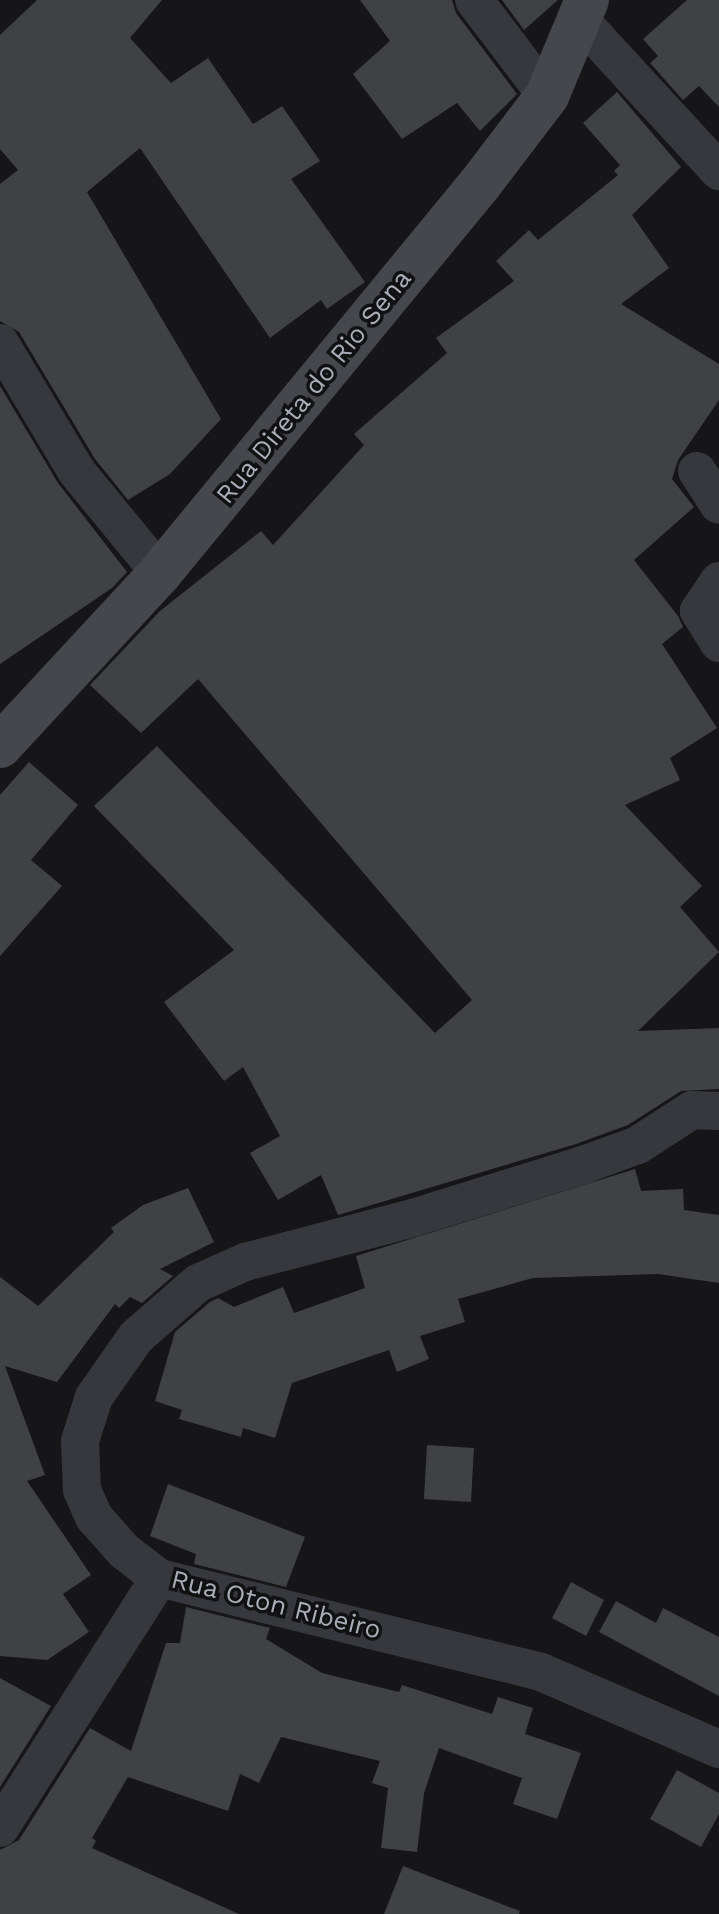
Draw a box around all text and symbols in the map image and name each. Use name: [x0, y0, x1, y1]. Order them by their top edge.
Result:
street label: Rua Direta do Rio Sena: [210, 263, 418, 511]
street label: Rua Oton Ribeiro: [168, 1564, 384, 1646]

